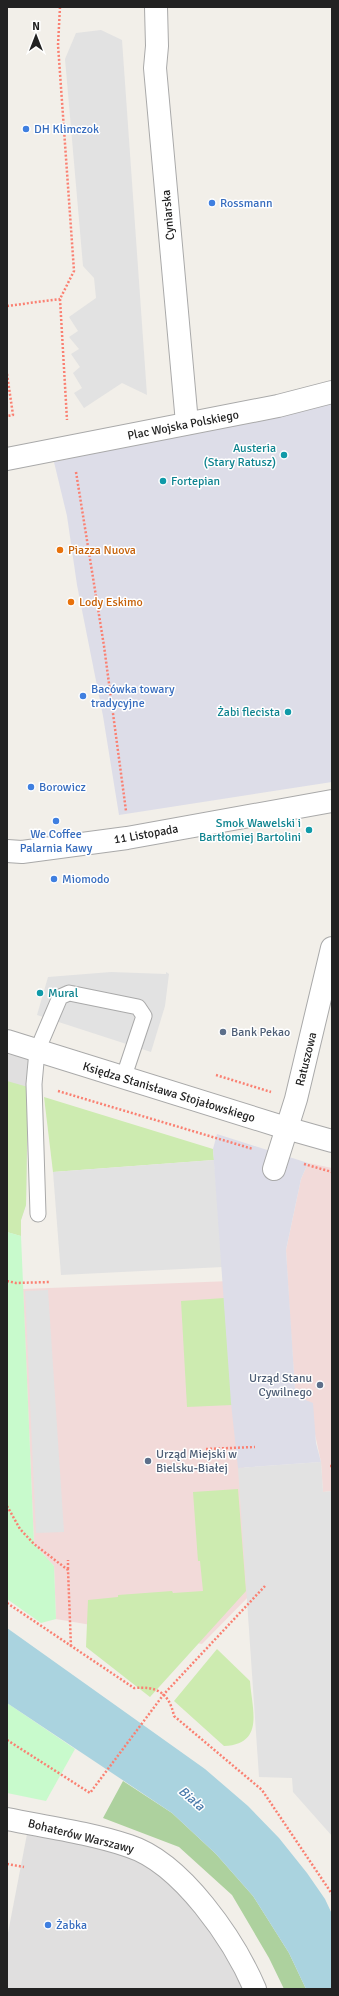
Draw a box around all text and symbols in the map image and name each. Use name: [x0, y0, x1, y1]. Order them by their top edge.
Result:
north arrow: [16, 16, 56, 56]
text: N: [32, 20, 40, 33]
place label: DH Klimczok: [34, 122, 99, 137]
marker: DH Klimczok: [21, 124, 31, 134]
street label: Cyniarska: [159, 189, 178, 241]
place label: Rossmann: [220, 196, 273, 211]
marker: Rossmann: [207, 198, 217, 208]
street label: Plac Wojska Polskiego: [126, 407, 240, 444]
place label: Austeria (Stary Ratusz): [204, 441, 276, 470]
marker: Austeria (Stary Ratusz): [279, 450, 289, 460]
place label: Fortepian: [171, 474, 220, 489]
marker: Fortepian: [158, 476, 168, 486]
place label: Piazza Nuova: [68, 543, 136, 558]
marker: Piazza Nuova: [55, 545, 65, 555]
place label: Lody Eskimo: [79, 595, 143, 610]
marker: Lody Eskimo: [66, 597, 76, 607]
place label: Bacówka towary tradycyjne: [91, 682, 175, 711]
marker: Bacówka towary tradycyjne: [78, 691, 88, 701]
place label: Żabi flecista: [217, 705, 280, 720]
marker: Żabi flecista: [283, 707, 293, 717]
place label: Borowicz: [39, 780, 86, 795]
marker: Borowicz: [26, 782, 36, 792]
marker: We Coffee Palarnia Kawy: [51, 816, 61, 826]
place label: Smok Wawelski i Bartłomiej Bartolini: [199, 816, 301, 845]
street label: 11 Listopada: [113, 821, 180, 848]
marker: Smok Wawelski i Bartłomiej Bartolini: [304, 825, 314, 835]
place label: We Coffee Palarnia Kawy: [20, 827, 93, 856]
place label: Miomodo: [62, 872, 110, 887]
marker: Miomodo: [49, 874, 59, 884]
place label: Mural: [48, 986, 79, 1001]
marker: Mural: [35, 988, 45, 998]
place label: Bank Pekao: [231, 1025, 290, 1040]
marker: Bank Pekao: [218, 1027, 228, 1037]
street label: Ratuszowa: [293, 1031, 320, 1088]
street label: Księdza Stanisława Stojałowskiego: [81, 1059, 257, 1126]
place label: Urząd Stanu Cywilnego: [249, 1371, 312, 1400]
marker: Urząd Stanu Cywilnego: [315, 1380, 325, 1390]
place label: Urząd Miejski w Bielsku-Białej: [156, 1447, 237, 1476]
marker: Urząd Miejski w Bielsku-Białej: [143, 1456, 153, 1466]
water label: Biała: [175, 1783, 208, 1815]
street label: Bohaterów Warszawy: [26, 1816, 136, 1857]
place label: Żabka: [56, 1918, 87, 1933]
marker: Żabka: [43, 1920, 53, 1930]

